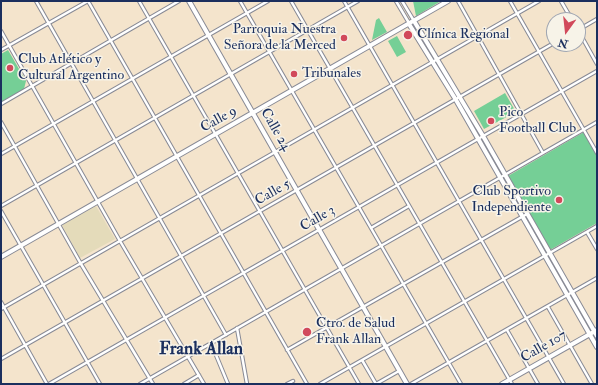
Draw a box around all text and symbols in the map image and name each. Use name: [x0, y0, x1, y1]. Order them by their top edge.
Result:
north arrow: [546, 12, 586, 52]
place label: Parroquia Nuestra Señora de la Merced: [224, 22, 336, 54]
place label: Clínica Regional: [417, 27, 509, 43]
marker: Clínica Regional: [402, 29, 414, 41]
marker: Parroquia Nuestra Señora de la Merced: [339, 33, 349, 43]
text: N: [557, 36, 569, 51]
place label: Club Atlético y Cultural Argentino: [18, 52, 124, 84]
marker: Club Atlético y Cultural Argentino: [5, 63, 15, 73]
place label: Tribunales: [302, 66, 361, 82]
marker: Tribunales: [289, 69, 299, 79]
street label: Calle 9: [198, 103, 240, 137]
place label: Pico Football Club: [499, 105, 576, 138]
street label: Calle 24: [256, 106, 294, 154]
marker: Pico Football Club: [486, 116, 496, 126]
street label: Calle 5: [252, 176, 294, 210]
place label: Club Sportivo Independiente: [471, 184, 551, 216]
marker: Club Sportivo Independiente: [554, 195, 564, 205]
street label: Calle 3: [298, 202, 338, 236]
place label: Ctro. de Salud Frank Allan: [316, 316, 395, 348]
marker: Ctro. de Salud Frank Allan: [301, 326, 313, 338]
street label: Calle 107: [518, 327, 570, 367]
district label: Frank Allan: [159, 339, 243, 361]

